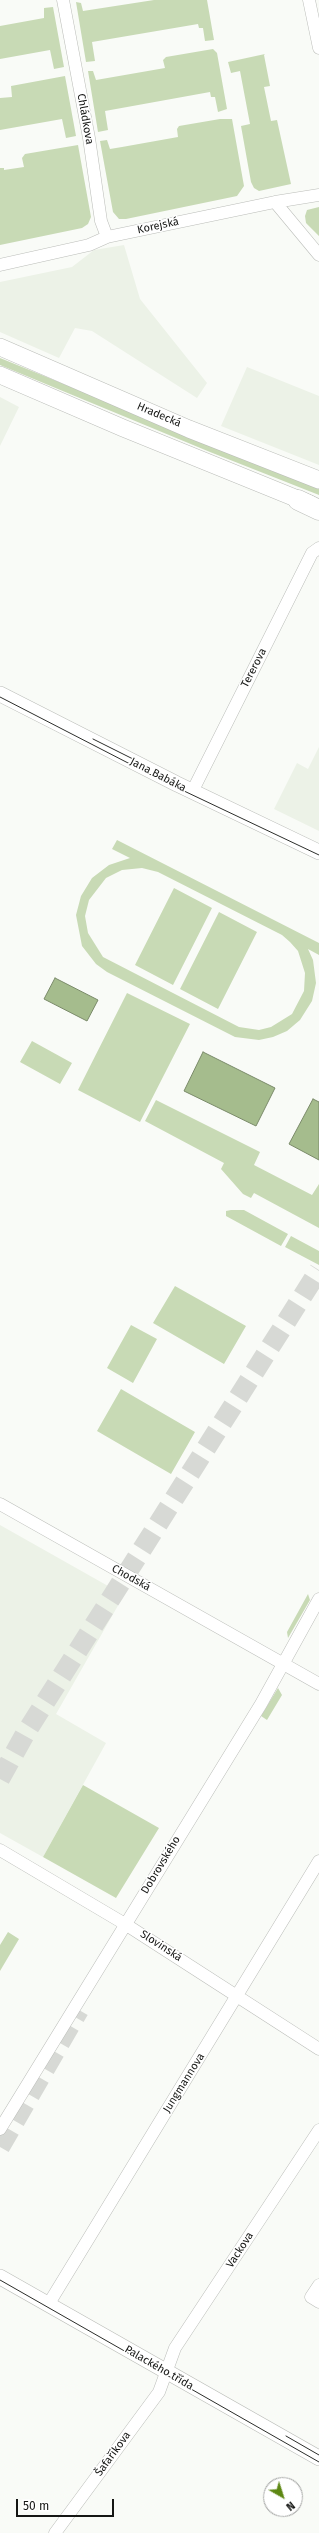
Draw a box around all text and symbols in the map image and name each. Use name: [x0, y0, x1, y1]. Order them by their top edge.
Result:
street label: Chládkova: [74, 93, 96, 145]
street label: Korejská: [136, 215, 180, 237]
street label: Hradecká: [135, 400, 183, 430]
street label: Tererova: [238, 646, 270, 690]
street label: Jana Babáka: [128, 755, 188, 795]
street label: Chodská: [109, 1562, 153, 1594]
street label: Dobrovského: [139, 1834, 183, 1896]
street label: Slovinská: [138, 1928, 184, 1964]
street label: Jungmannova: [160, 2051, 208, 2115]
street label: Vackova: [224, 2230, 256, 2270]
street label: Palackého třída: [122, 2343, 196, 2393]
street label: Šafaříkova: [92, 2429, 134, 2479]
north arrow: [263, 2477, 303, 2517]
scale bar: [18, 2491, 116, 2517]
text: 50 m: [23, 2499, 49, 2513]
text: N: [283, 2499, 297, 2513]

